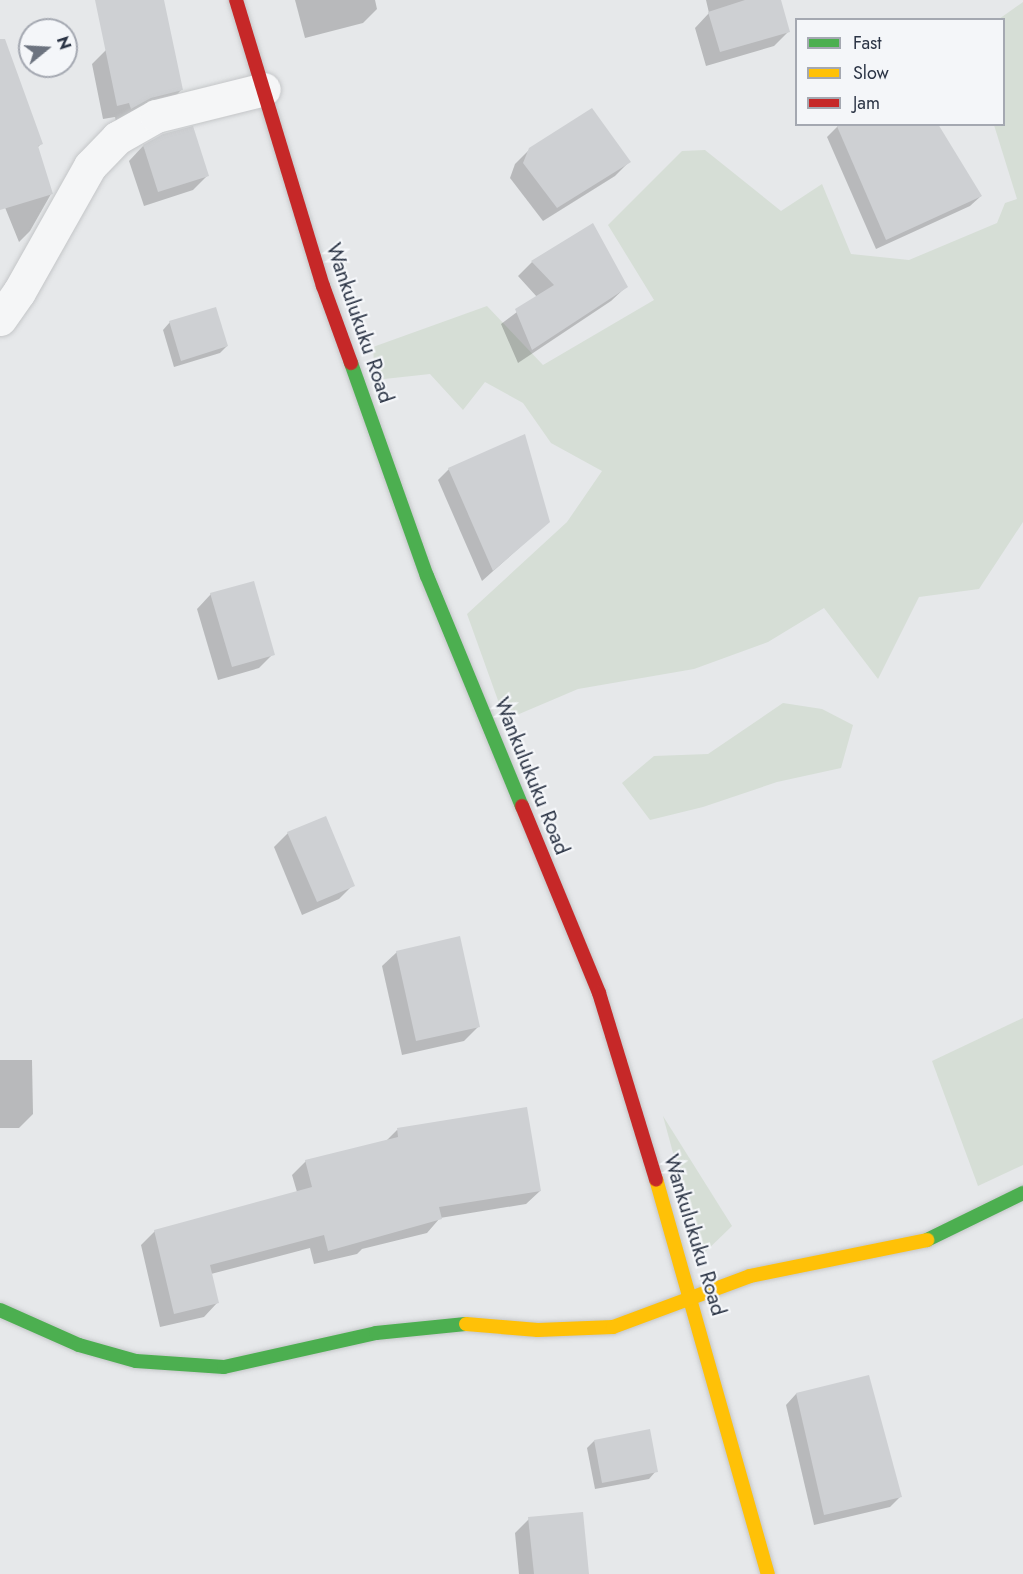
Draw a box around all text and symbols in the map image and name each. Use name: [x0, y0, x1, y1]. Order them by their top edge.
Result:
north arrow: [18, 18, 78, 78]
legend: [795, 18, 1005, 126]
text: Fast: [853, 30, 882, 56]
text: N: [51, 33, 77, 53]
text: Slow: [853, 60, 889, 86]
text: Jam: [853, 90, 880, 116]
street label: Wankulukuku Road: [321, 240, 399, 406]
street label: Wankulukuku Road: [489, 694, 575, 858]
street label: Wankulukuku Road: [658, 1151, 732, 1319]

